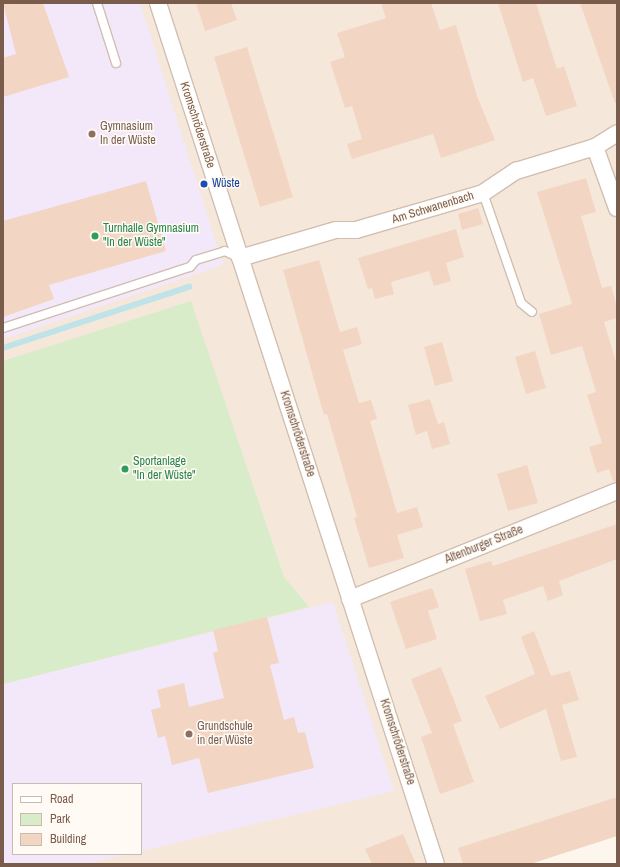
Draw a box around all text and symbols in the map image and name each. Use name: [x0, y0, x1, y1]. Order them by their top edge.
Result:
street label: Kromschröderstraße: [176, 80, 218, 170]
place label: Gymnasium In der Wüste: [100, 120, 156, 148]
marker: Gymnasium In der Wüste: [87, 129, 97, 139]
place label: Wüste: [212, 177, 240, 191]
marker: Wüste: [199, 179, 209, 189]
street label: Am Schwanenbach: [390, 189, 476, 227]
place label: Turnhalle Gymnasium "In der Wüste": [103, 222, 199, 250]
marker: Turnhalle Gymnasium "In der Wüste": [90, 231, 100, 241]
street label: Kromschröderstraße: [276, 389, 318, 479]
place label: Sportanlage "In der Wüste": [133, 455, 196, 483]
marker: Sportanlage "In der Wüste": [120, 464, 130, 474]
street label: Altenburger Straße: [443, 523, 525, 567]
street label: Kromschröderstraße: [376, 697, 418, 787]
place label: Grundschule in der Wüste: [197, 720, 253, 748]
marker: Grundschule in der Wüste: [184, 729, 194, 739]
legend: [12, 783, 142, 855]
text: Road: [50, 791, 74, 807]
text: Park: [50, 811, 70, 827]
text: Building: [50, 831, 86, 847]

